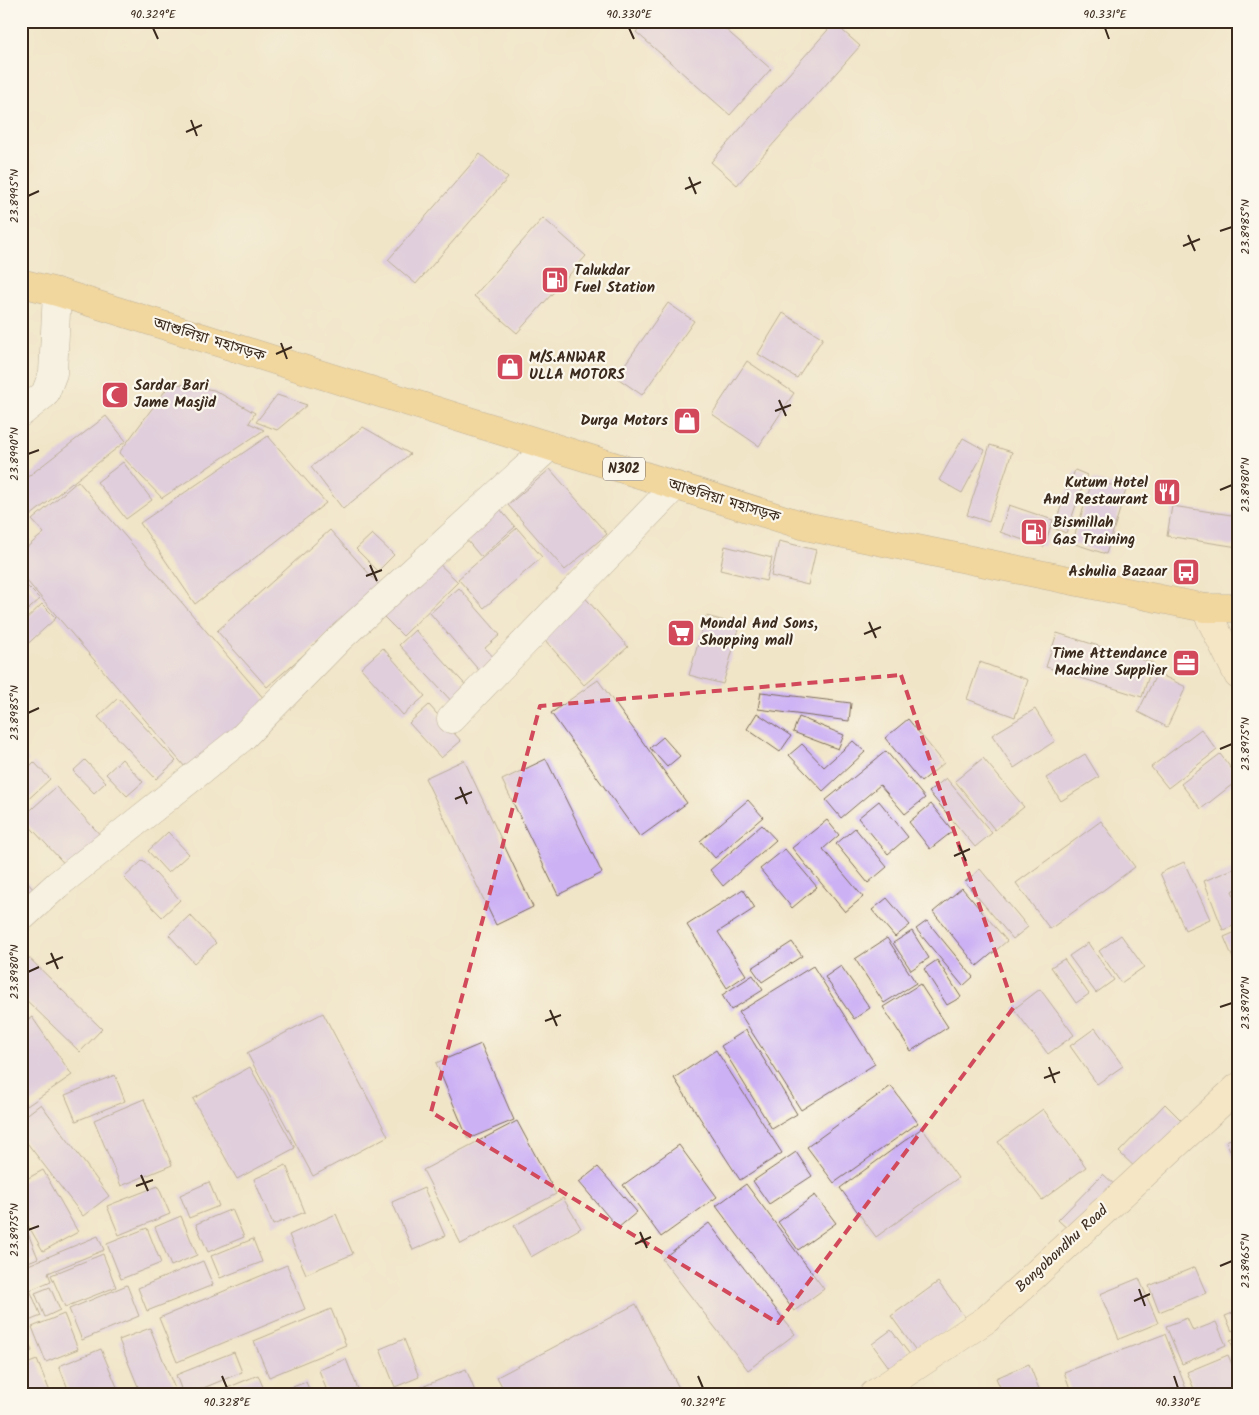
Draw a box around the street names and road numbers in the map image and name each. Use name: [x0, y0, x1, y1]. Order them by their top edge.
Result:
street label: আশুলিয়া মহাসড়ক: [149, 311, 269, 369]
road number: N302: [603, 458, 645, 480]
street label: আশুলিয়া মহাসড়ক: [664, 472, 784, 530]
street label: Bongobondhu Road: [1010, 1199, 1114, 1299]

